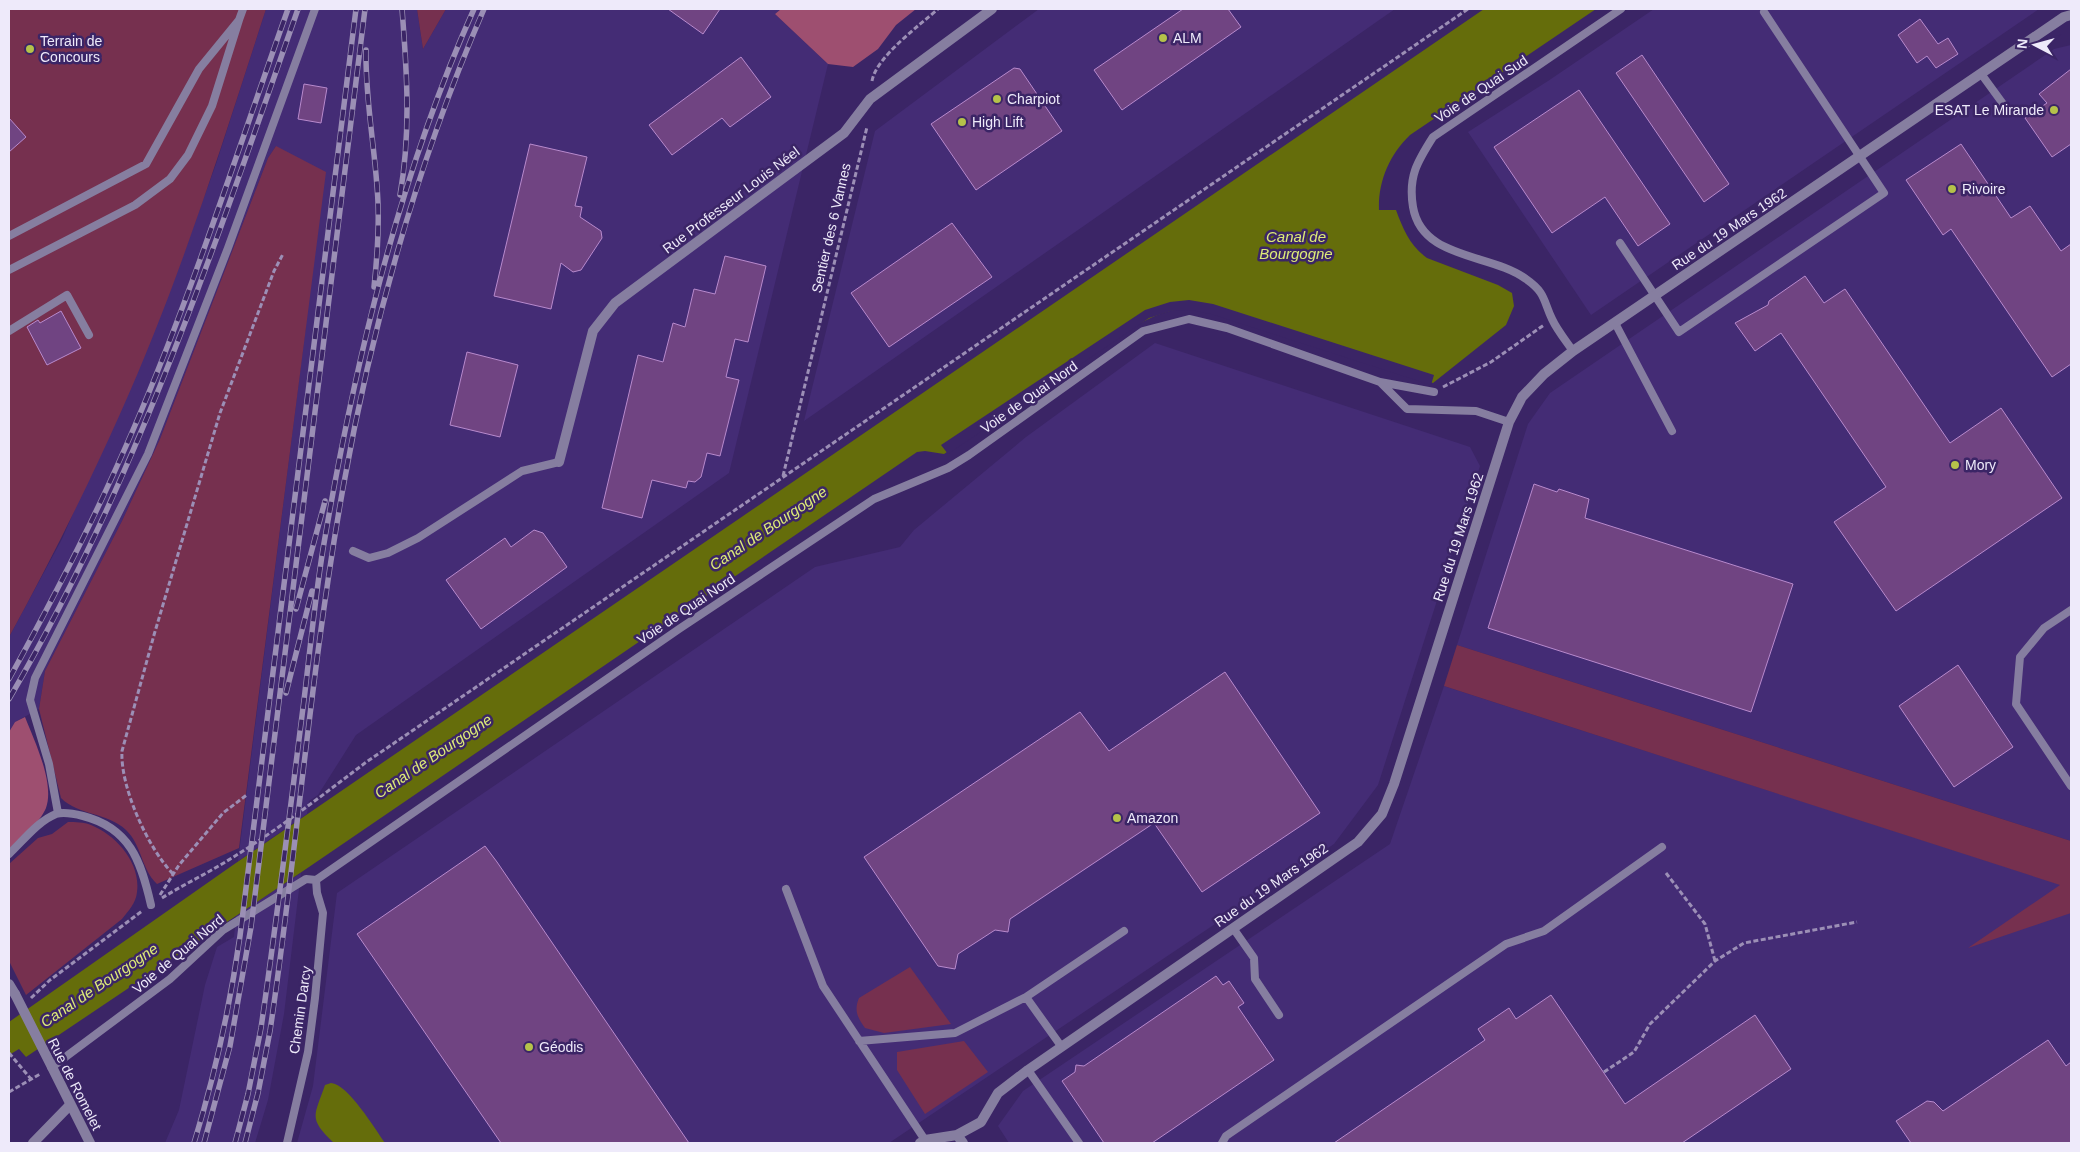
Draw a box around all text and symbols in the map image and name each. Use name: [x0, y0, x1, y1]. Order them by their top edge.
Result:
north arrow: [2010, 20, 2060, 70]
place label: ALM: [1173, 30, 1202, 46]
marker: ALM: [1157, 32, 1169, 44]
place label: Terrain de Concours: [40, 33, 102, 65]
text: N: [2014, 38, 2031, 50]
marker: Terrain de Concours: [24, 43, 36, 55]
street label: Voie de Quai Sud: [1431, 52, 1531, 126]
place label: Charpiot: [1007, 91, 1060, 107]
marker: Charpiot: [991, 93, 1003, 105]
place label: ESAT Le Mirande: [1935, 102, 2044, 118]
marker: ESAT Le Mirande: [2048, 104, 2060, 116]
place label: High Lift: [972, 114, 1023, 130]
marker: High Lift: [956, 116, 968, 128]
street label: Rue Professeur Louis Néel: [659, 143, 803, 257]
street label: Sentier des 6 Vannes: [808, 161, 854, 295]
place label: Rivoire: [1962, 181, 2006, 197]
marker: Rivoire: [1946, 183, 1958, 195]
street label: Rue du 19 Mars 1962: [1669, 185, 1789, 273]
water label: Canal de Bourgogne: [1259, 228, 1333, 262]
street label: Voie de Quai Nord: [978, 358, 1080, 436]
place label: Mory: [1965, 457, 1996, 473]
marker: Mory: [1949, 459, 1961, 471]
street label: Rue du 19 Mars 1962: [1430, 470, 1486, 603]
water label: Canal de Bourgogne: [706, 482, 830, 574]
street label: Voie de Quai Nord: [634, 570, 738, 648]
water label: Canal de Bourgogne: [371, 710, 495, 802]
place label: Amazon: [1127, 810, 1178, 826]
marker: Amazon: [1111, 812, 1123, 824]
street label: Rue du 19 Mars 1962: [1211, 840, 1331, 930]
street label: Voie de Quai Nord: [129, 911, 227, 997]
water label: Canal de Bourgogne: [37, 939, 161, 1031]
street label: Chemin Darcy: [286, 965, 314, 1055]
street label: Rue de Romelet: [45, 1035, 105, 1133]
place label: Géodis: [539, 1039, 583, 1055]
marker: Géodis: [523, 1041, 535, 1053]

